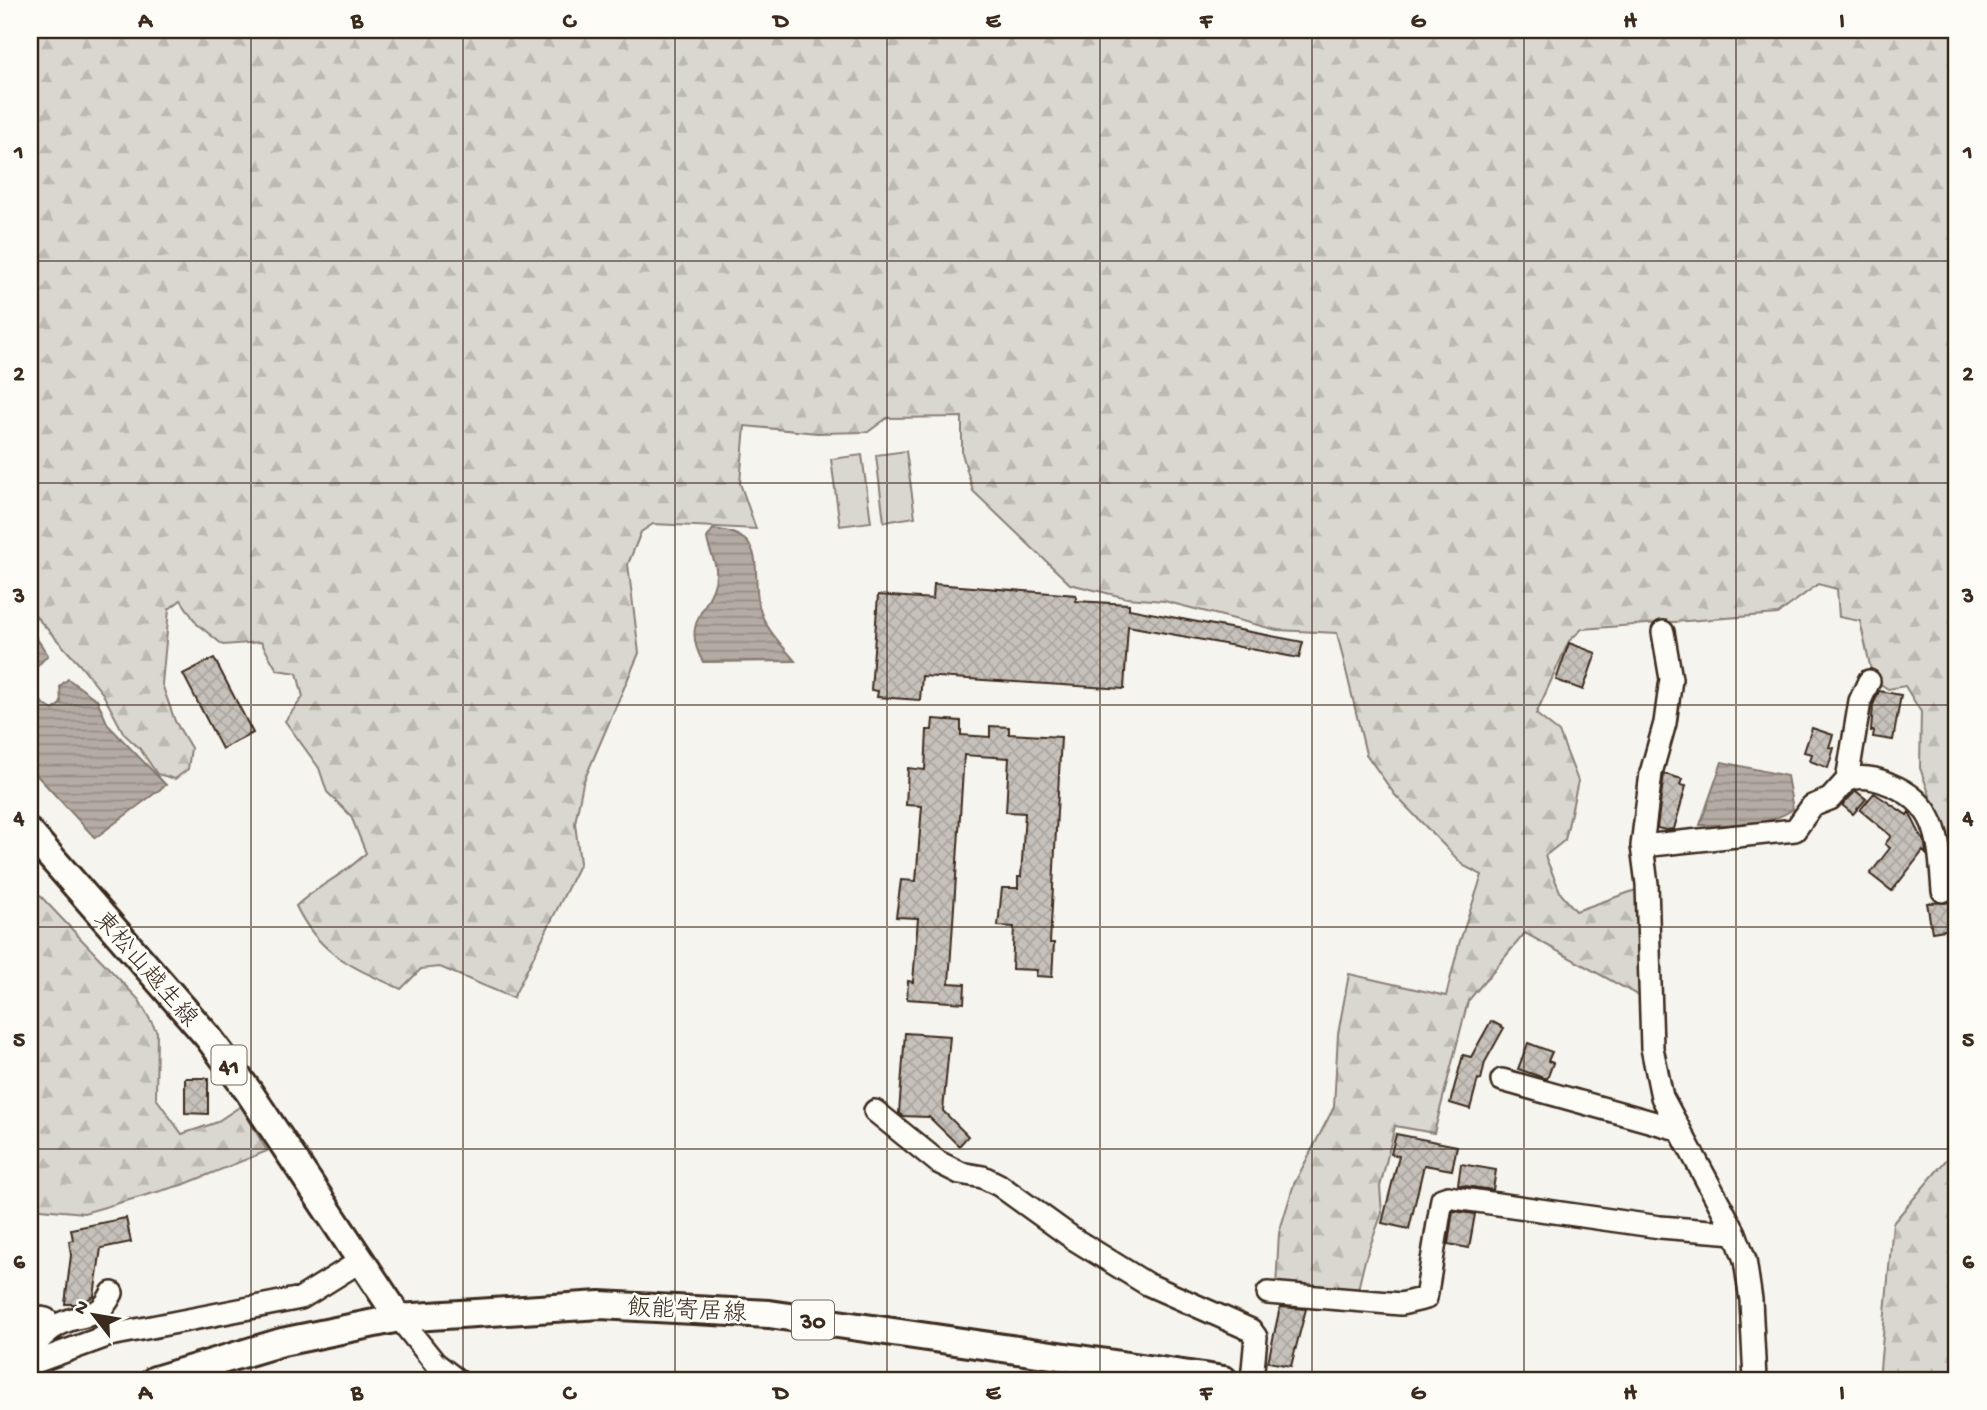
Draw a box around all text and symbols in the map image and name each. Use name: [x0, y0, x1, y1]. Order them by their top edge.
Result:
text: A: [137, 9, 153, 36]
text: B: [350, 9, 364, 36]
text: C: [563, 9, 578, 36]
text: D: [772, 9, 790, 36]
text: E: [986, 9, 1002, 36]
text: F: [1199, 9, 1214, 36]
text: G: [1411, 9, 1427, 36]
text: H: [1623, 9, 1637, 36]
text: I: [1839, 9, 1845, 36]
text: 1: [13, 140, 24, 167]
text: 1: [1962, 140, 1973, 167]
text: 2: [13, 362, 25, 389]
text: 2: [1962, 362, 1974, 389]
text: 3: [12, 584, 25, 611]
text: 3: [1961, 584, 1974, 611]
text: 4: [13, 806, 25, 833]
text: 4: [1962, 806, 1974, 833]
street label: 東松山越生線: [86, 906, 203, 1034]
text: 5: [13, 1028, 25, 1055]
text: 5: [1962, 1028, 1974, 1055]
road number: 41: [212, 1046, 246, 1084]
text: 6: [13, 1250, 26, 1277]
text: 6: [1962, 1250, 1975, 1277]
north arrow: [60, 1280, 130, 1350]
street label: 飯能寄居線: [626, 1294, 748, 1330]
text: N: [69, 1297, 95, 1319]
road number: 30: [792, 1301, 834, 1340]
text: A: [137, 1381, 153, 1408]
text: B: [350, 1381, 364, 1408]
text: C: [563, 1381, 578, 1408]
text: D: [772, 1381, 790, 1408]
text: E: [986, 1381, 1002, 1408]
text: F: [1199, 1381, 1214, 1408]
text: G: [1411, 1381, 1427, 1408]
text: H: [1623, 1381, 1637, 1408]
text: I: [1839, 1381, 1845, 1408]

